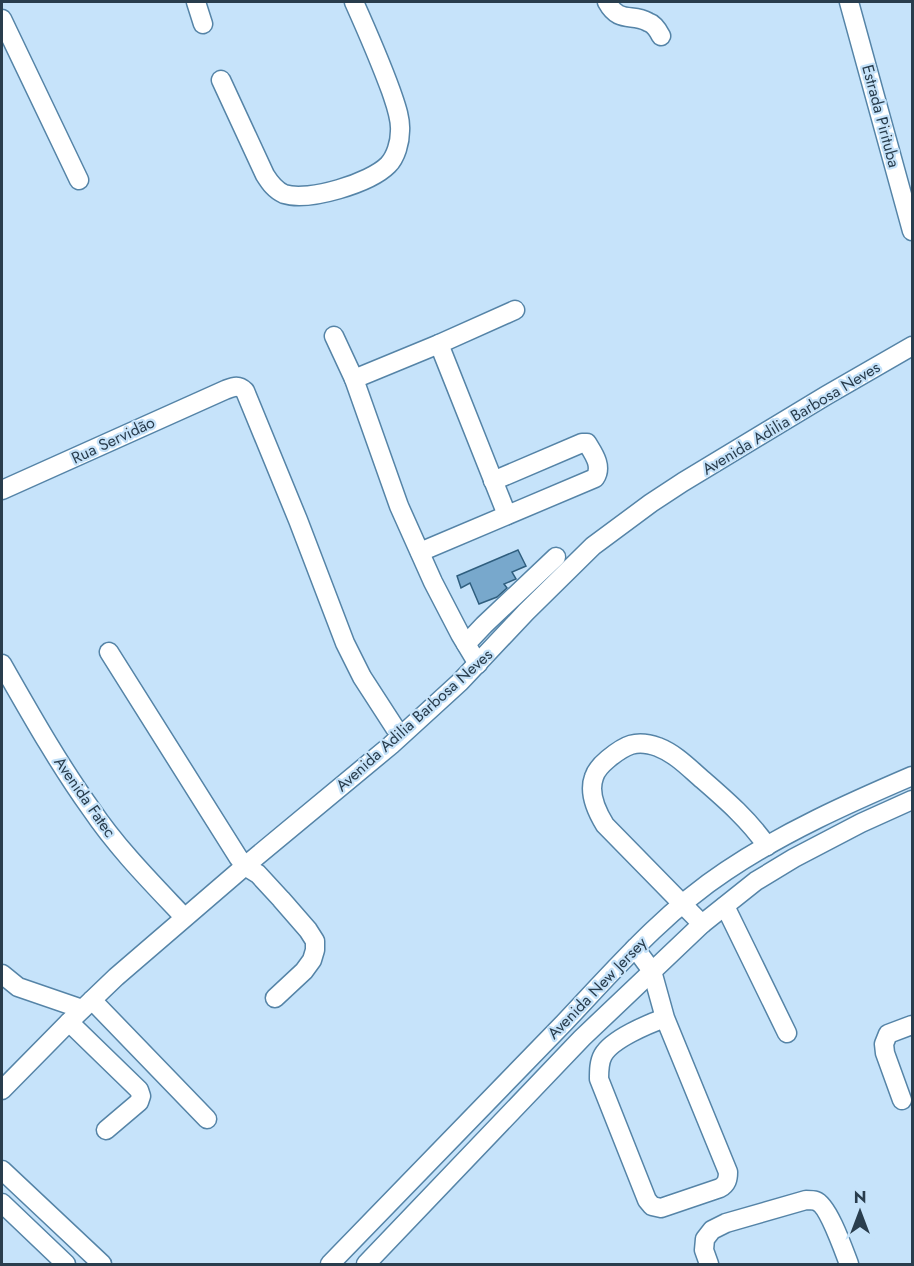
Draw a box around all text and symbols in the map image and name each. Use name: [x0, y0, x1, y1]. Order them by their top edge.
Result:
street label: Estrada Pirituba: [856, 62, 906, 170]
street label: Avenida Adilia Barbosa Neves: [698, 356, 884, 480]
street label: Rua Servidão: [68, 411, 159, 469]
street label: Avenida Adilia Barbosa Neves: [331, 643, 497, 797]
street label: Avenida Fatec: [49, 752, 121, 842]
street label: Avenida New Jersey: [542, 931, 653, 1044]
north arrow: [830, 1182, 890, 1242]
text: N: [854, 1186, 866, 1209]

